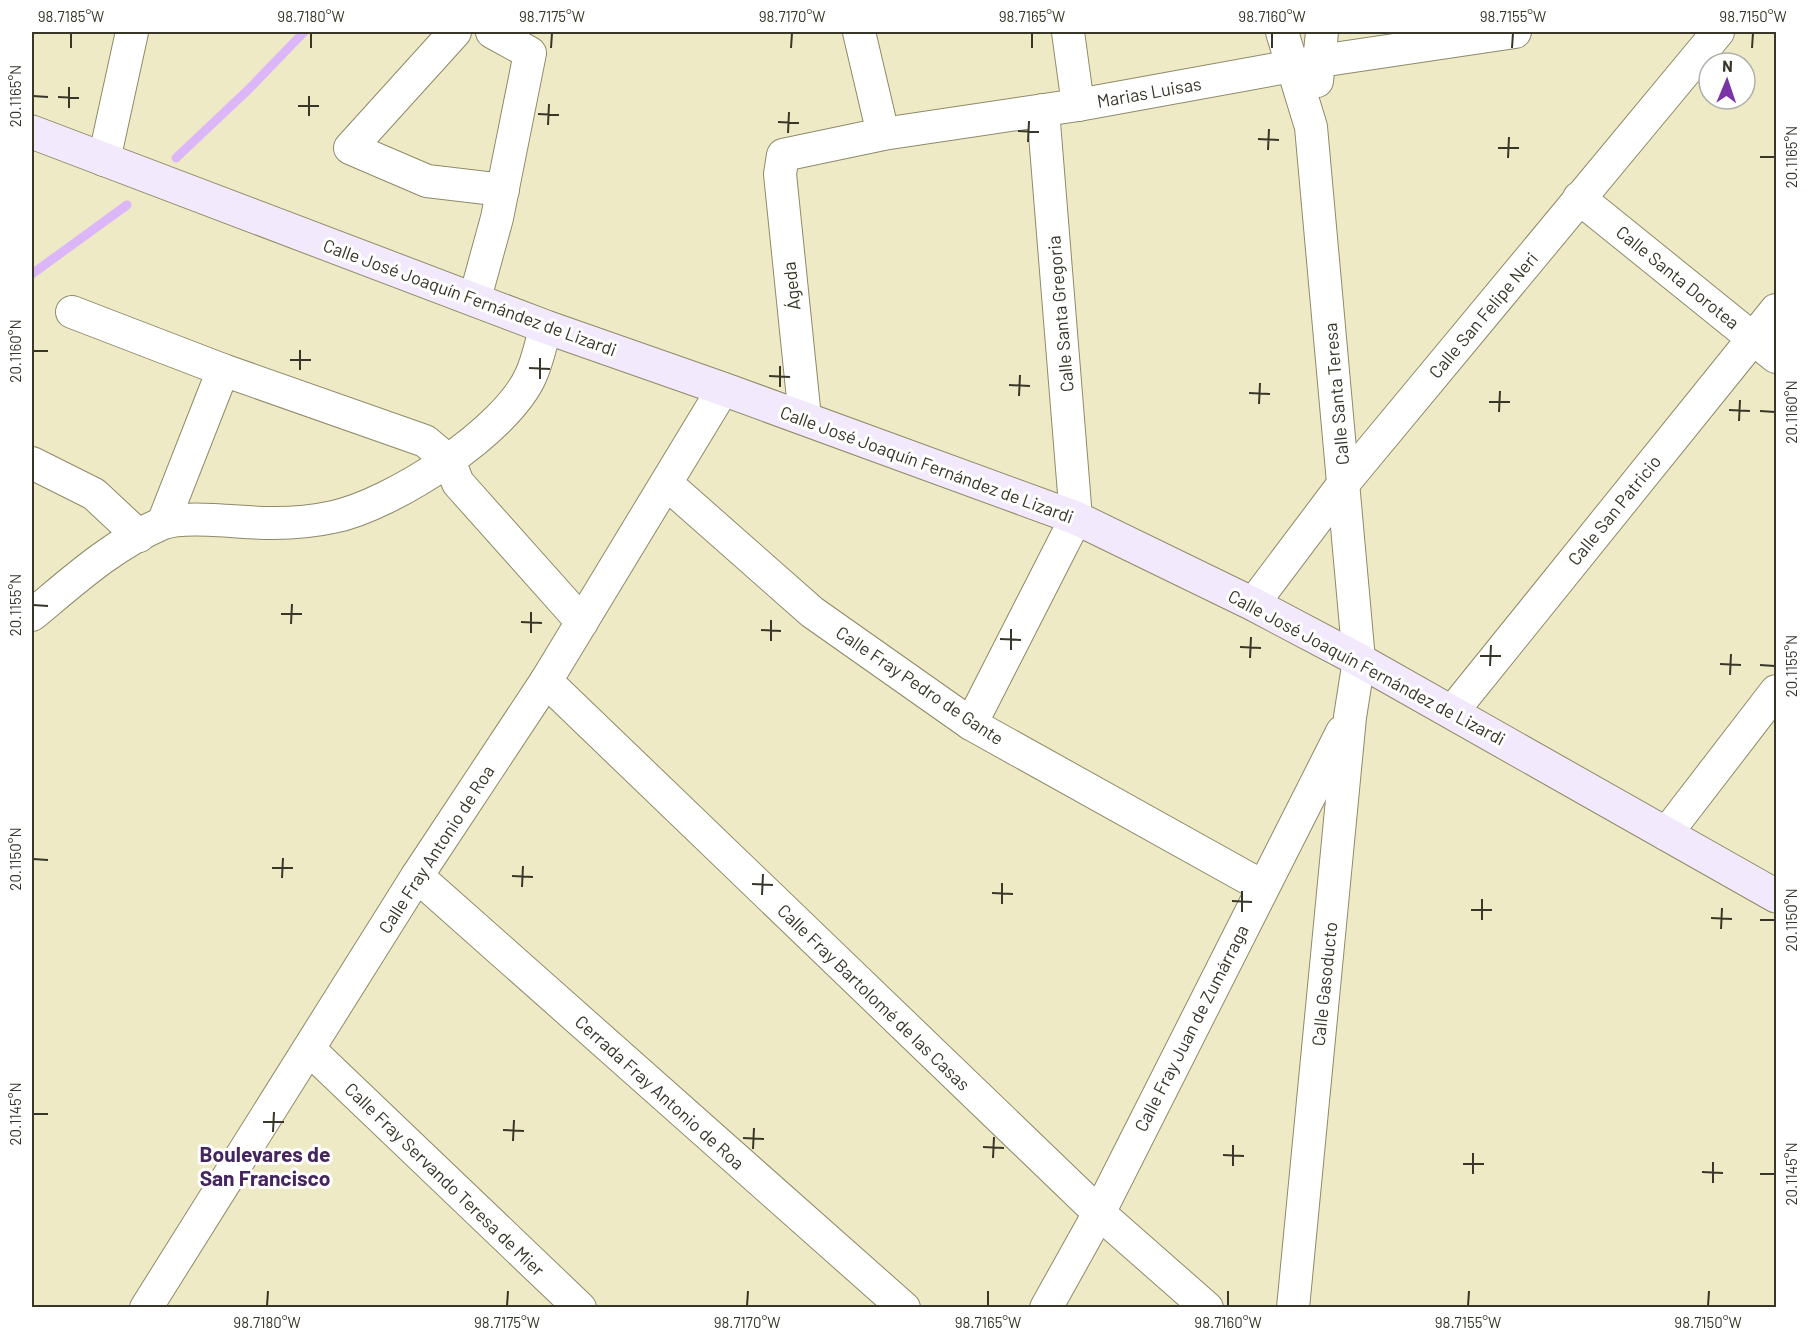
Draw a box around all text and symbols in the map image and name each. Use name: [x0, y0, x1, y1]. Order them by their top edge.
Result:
text: 98.7185°W: [38, 7, 104, 25]
text: 98.7180°W: [277, 7, 345, 25]
text: 98.7175°W: [519, 7, 585, 25]
text: 98.7170°W: [759, 7, 825, 25]
text: 98.7165°W: [999, 7, 1065, 25]
text: 98.7160°W: [1238, 7, 1306, 25]
text: 98.7155°W: [1480, 7, 1546, 25]
text: 98.7150°W: [1719, 7, 1787, 25]
north arrow: [1697, 51, 1757, 111]
text: N: [1722, 56, 1733, 75]
text: 20.1165°N: [6, 65, 24, 127]
street label: Marias Luisas: [1095, 72, 1203, 112]
text: 20.1165°N: [1782, 126, 1800, 188]
street label: Calle Santa Dorotea: [1612, 221, 1744, 333]
street label: Calle José Joaquín Fernández de Lizardi: [320, 234, 620, 360]
street label: Calle Santa Gregoria: [1042, 235, 1078, 393]
street label: Calle San Felipe Neri: [1424, 247, 1542, 383]
street label: Ágeda: [778, 261, 804, 311]
text: 20.1160°N: [6, 319, 24, 383]
street label: Calle Santa Teresa: [1319, 322, 1353, 466]
text: 20.1160°N: [1782, 380, 1800, 444]
street label: Calle José Joaquín Fernández de Lizardi: [777, 401, 1077, 527]
street label: Calle San Patricio: [1563, 450, 1665, 570]
text: 20.1155°N: [6, 574, 24, 636]
street label: Calle José Joaquín Fernández de Lizardi: [1225, 584, 1509, 750]
street label: Calle Fray Pedro de Gante: [832, 621, 1008, 749]
text: 20.1155°N: [1782, 635, 1800, 697]
street label: Calle Fray Antonio de Roa: [373, 761, 499, 937]
text: 20.1150°N: [6, 827, 24, 891]
text: 20.1150°N: [1782, 888, 1800, 952]
street label: Calle Fray Bartolomé de las Casas: [773, 899, 975, 1095]
street label: Calle Fray Juan de Zumárraga: [1129, 921, 1253, 1135]
street label: Calle Gasoducto: [1307, 921, 1341, 1047]
street label: Cerrada Fray Antonio de Roa: [571, 1010, 749, 1174]
street label: Calle Fray Servando Teresa de Mier: [341, 1078, 550, 1281]
text: 20.1145°N: [6, 1082, 24, 1146]
district label: Boulevares de San Francisco: [200, 1141, 330, 1190]
text: 20.1145°N: [1782, 1142, 1800, 1206]
text: 98.7180°W: [233, 1313, 301, 1331]
text: 98.7175°W: [474, 1313, 540, 1331]
text: 98.7170°W: [714, 1313, 780, 1331]
text: 98.7165°W: [955, 1313, 1021, 1331]
text: 98.7160°W: [1194, 1313, 1262, 1331]
text: 98.7155°W: [1435, 1313, 1501, 1331]
text: 98.7150°W: [1674, 1313, 1742, 1331]

